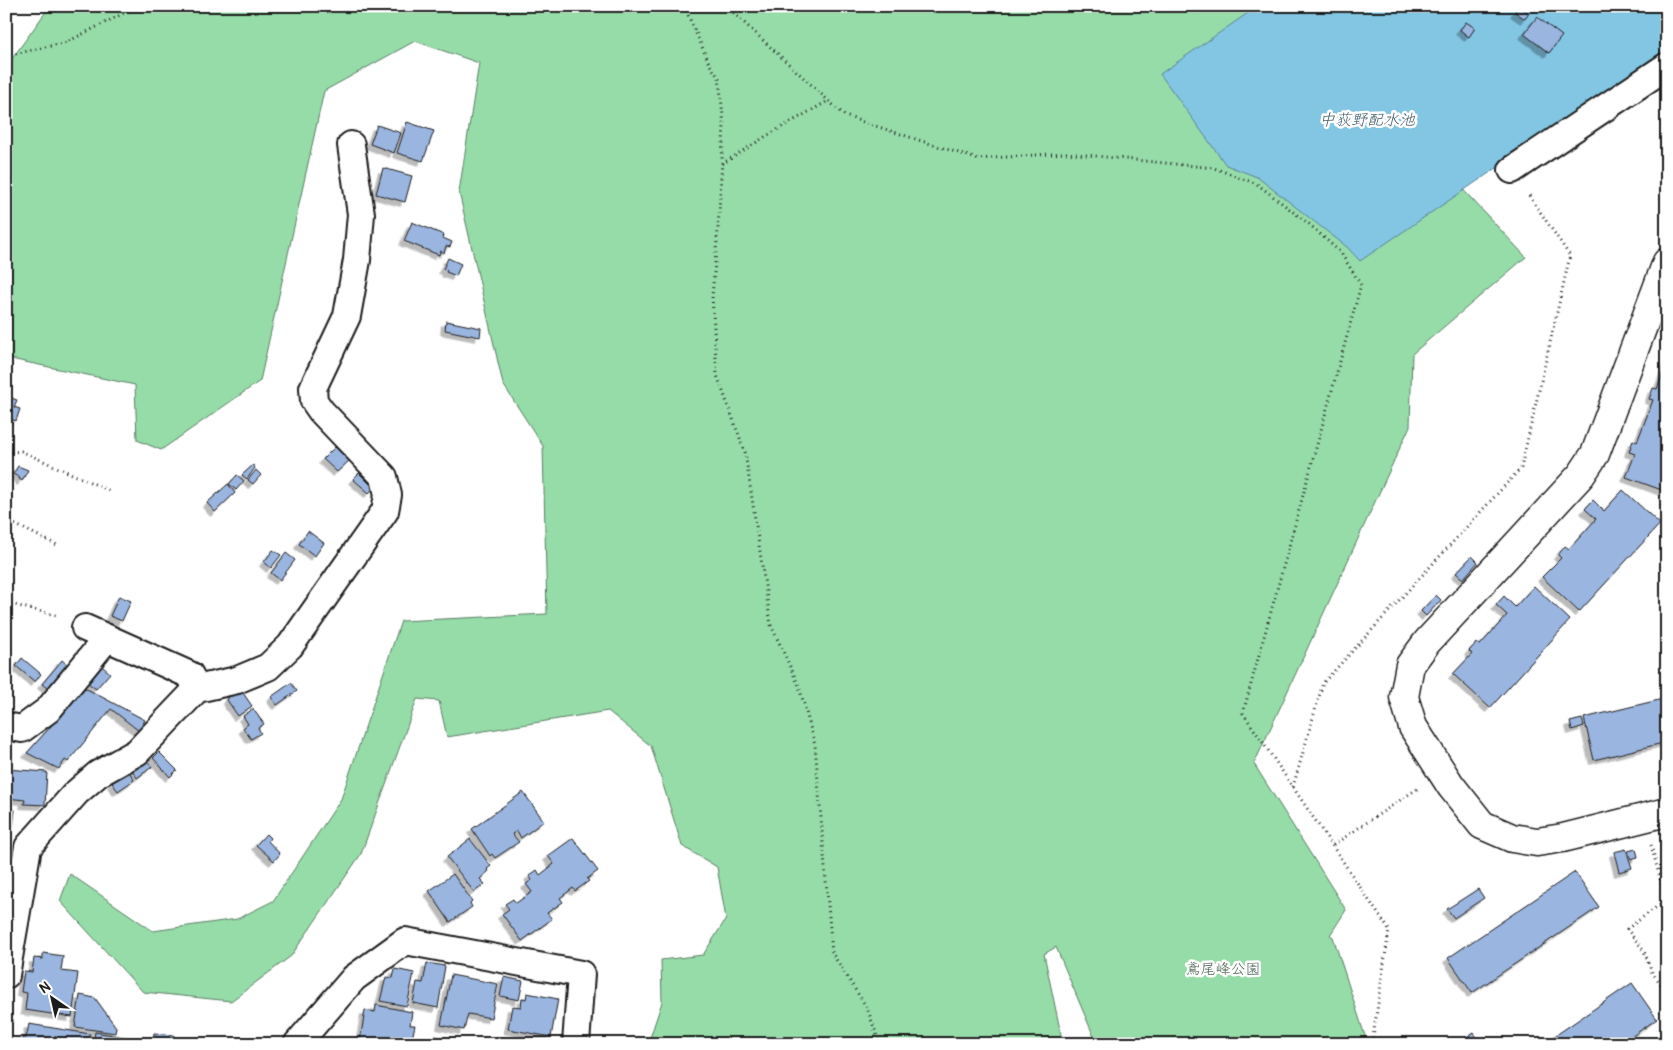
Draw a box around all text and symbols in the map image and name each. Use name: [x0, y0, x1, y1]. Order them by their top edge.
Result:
water label: 中荻野配水池: [1319, 110, 1416, 130]
park label: 鳶尾峰公園: [1185, 960, 1261, 979]
north arrow: [28, 972, 78, 1022]
text: N: [36, 978, 54, 997]

